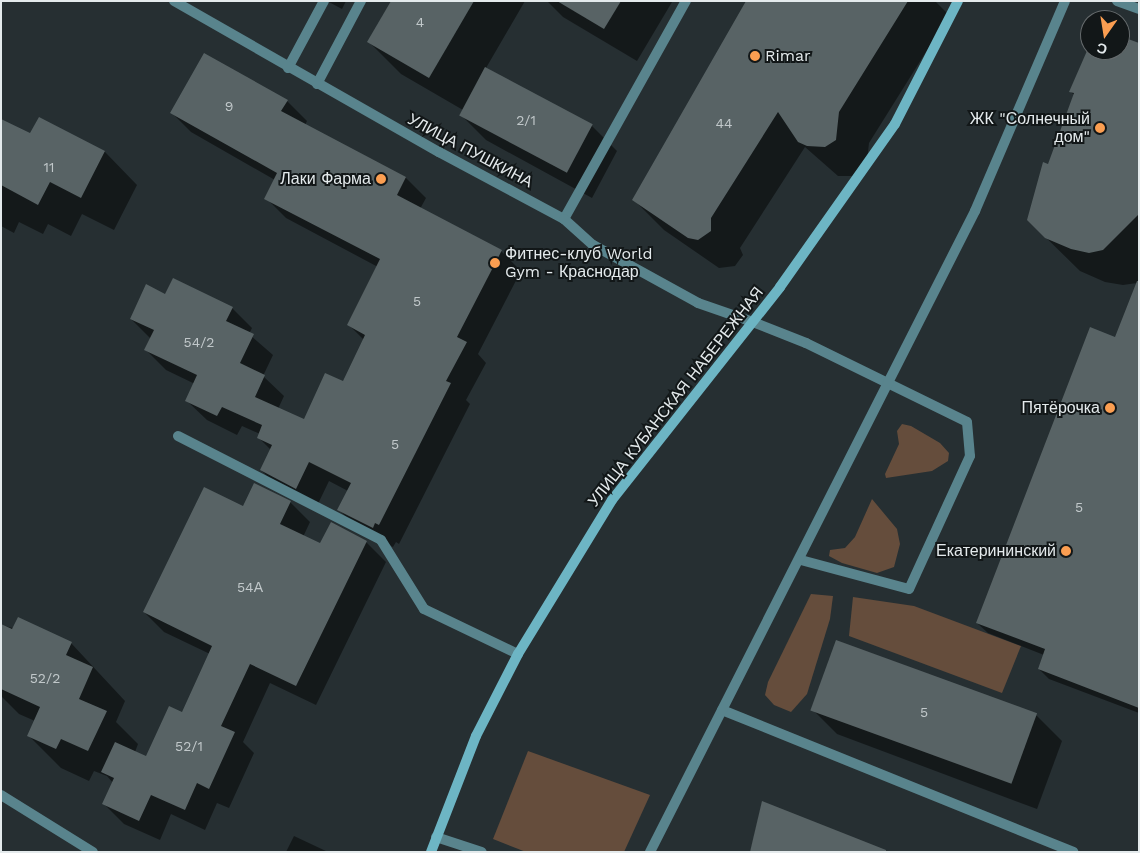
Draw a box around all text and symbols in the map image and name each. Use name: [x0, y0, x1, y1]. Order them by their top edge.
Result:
north arrow: [1080, 10, 1130, 60]
house number: 4: [416, 14, 424, 30]
text: С: [1095, 40, 1109, 58]
place label: Rimar: [765, 46, 811, 66]
marker: Rimar: [749, 50, 761, 62]
house number: 9: [225, 98, 233, 114]
place label: ЖК "Солнечный дом": [970, 109, 1090, 147]
street label: УЛИЦА ПУШКИНА: [404, 110, 536, 192]
house number: 2/1: [516, 112, 536, 128]
house number: 44: [715, 115, 733, 131]
marker: ЖК "Солнечный дом": [1094, 122, 1106, 134]
house number: 11: [44, 159, 54, 175]
place label: Лаки Фарма: [280, 169, 371, 189]
marker: Лаки Фарма: [375, 173, 387, 185]
place label: Фитнес-клуб World Gym - Краснодар: [505, 244, 653, 282]
marker: Фитнес-клуб World Gym - Краснодар: [489, 257, 501, 269]
street label: УЛИЦА КУБАНСКАЯ НАБЕРЕЖНАЯ: [584, 283, 768, 511]
house number: 5: [413, 293, 421, 309]
house number: 54/2: [184, 334, 214, 350]
place label: Пятёрочка: [1022, 398, 1100, 418]
marker: Пятёрочка: [1104, 402, 1116, 414]
house number: 5: [391, 436, 399, 452]
house number: 5: [1075, 499, 1083, 515]
place label: Екатерининский: [936, 541, 1056, 561]
marker: Екатерининский: [1060, 545, 1072, 557]
house number: 54А: [237, 579, 263, 595]
house number: 52/2: [30, 670, 60, 686]
house number: 5: [920, 704, 928, 720]
house number: 52/1: [175, 738, 203, 754]

